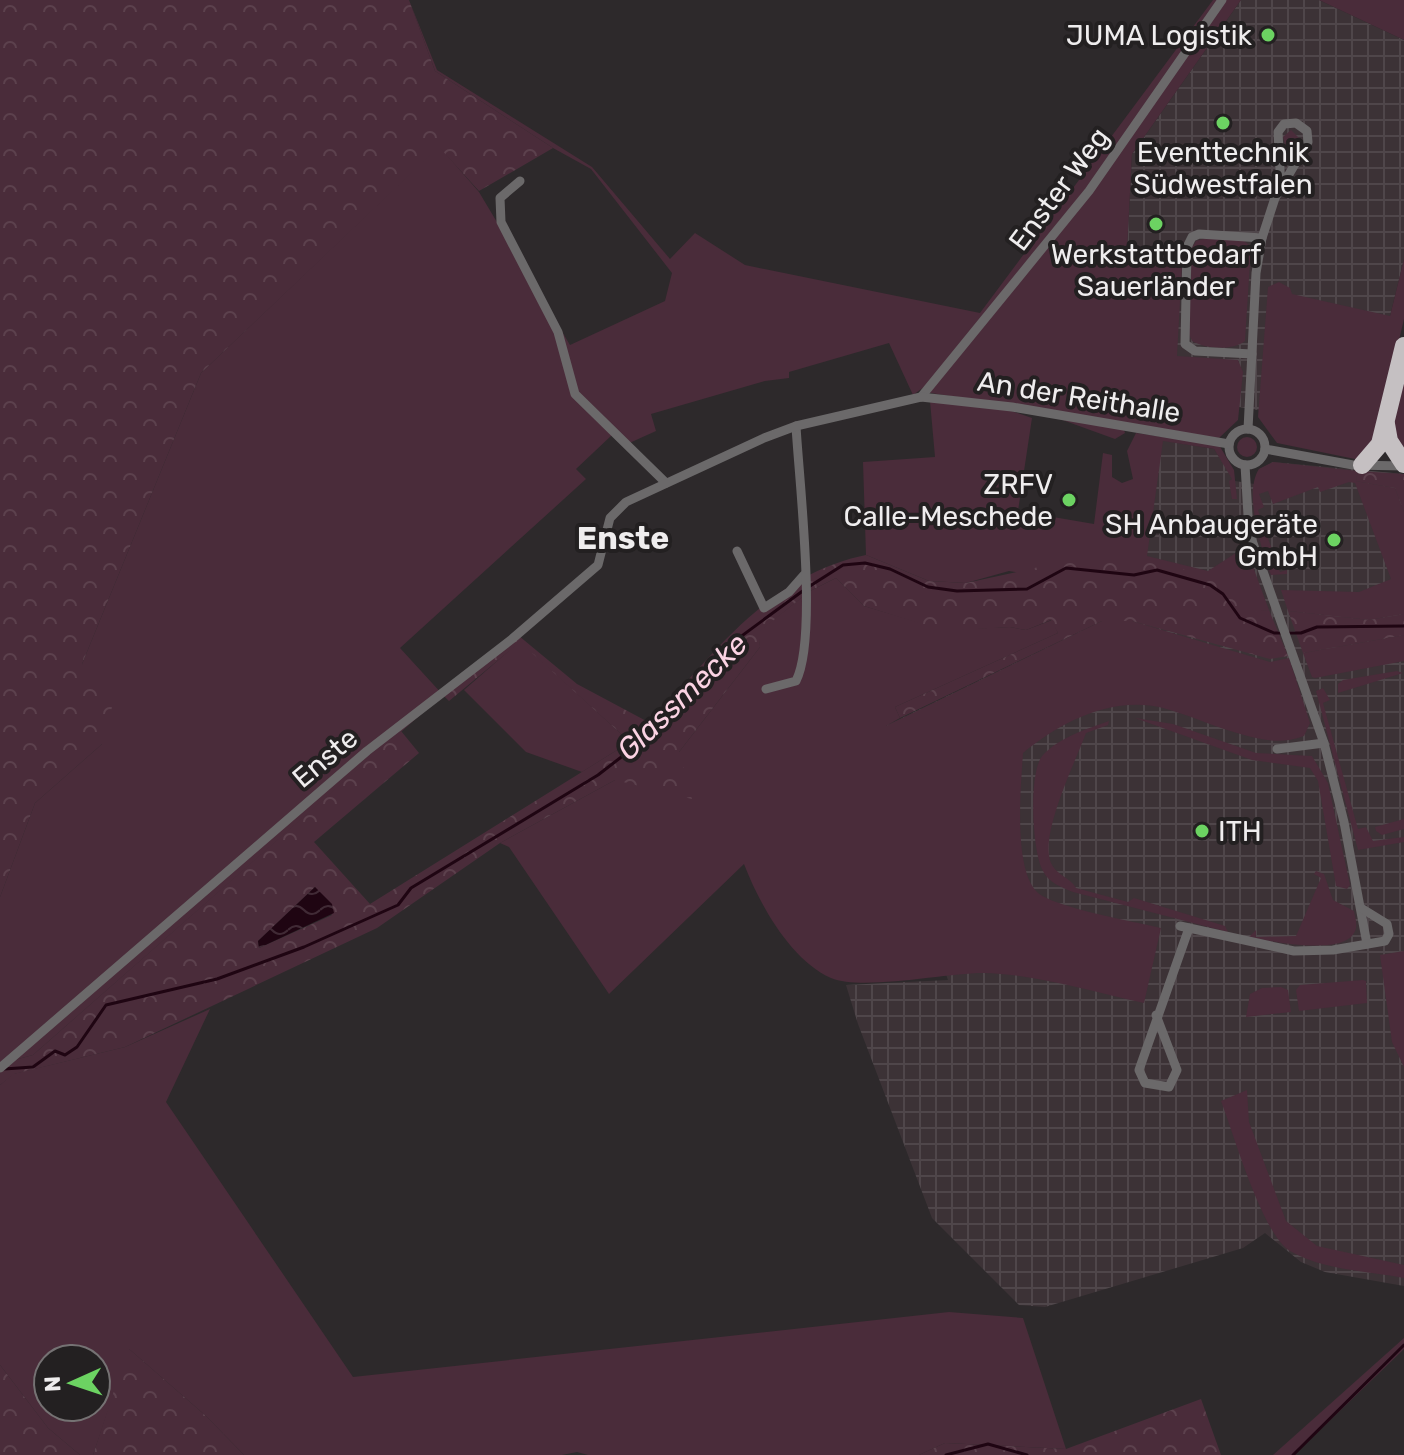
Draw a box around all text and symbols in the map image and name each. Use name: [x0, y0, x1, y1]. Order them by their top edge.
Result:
place label: JUMA Logistik: [1066, 19, 1253, 52]
marker: JUMA Logistik: [1259, 26, 1277, 44]
marker: Eventtechnik Südwestfalen: [1214, 114, 1232, 132]
street label: Enster Weg: [1002, 121, 1116, 257]
place label: Eventtechnik Südwestfalen: [1133, 136, 1313, 201]
marker: Werkstattbedarf Sauerländer: [1147, 215, 1165, 233]
place label: Werkstattbedarf Sauerländer: [1051, 238, 1262, 303]
street label: An der Reithalle: [975, 365, 1183, 429]
place label: ZRFV Calle-Meschede: [844, 468, 1053, 533]
marker: ZRFV Calle-Meschede: [1060, 491, 1078, 509]
place label: SH Anbaugeräte GmbH: [1105, 508, 1318, 573]
district label: Enste: [577, 519, 669, 557]
marker: SH Anbaugeräte GmbH: [1325, 531, 1343, 549]
water label: Glassmecke: [609, 626, 755, 768]
street label: Enste: [286, 721, 364, 795]
place label: ITH: [1218, 815, 1262, 848]
marker: ITH: [1193, 822, 1211, 840]
north arrow: [32, 1343, 112, 1423]
text: N: [39, 1375, 66, 1393]

